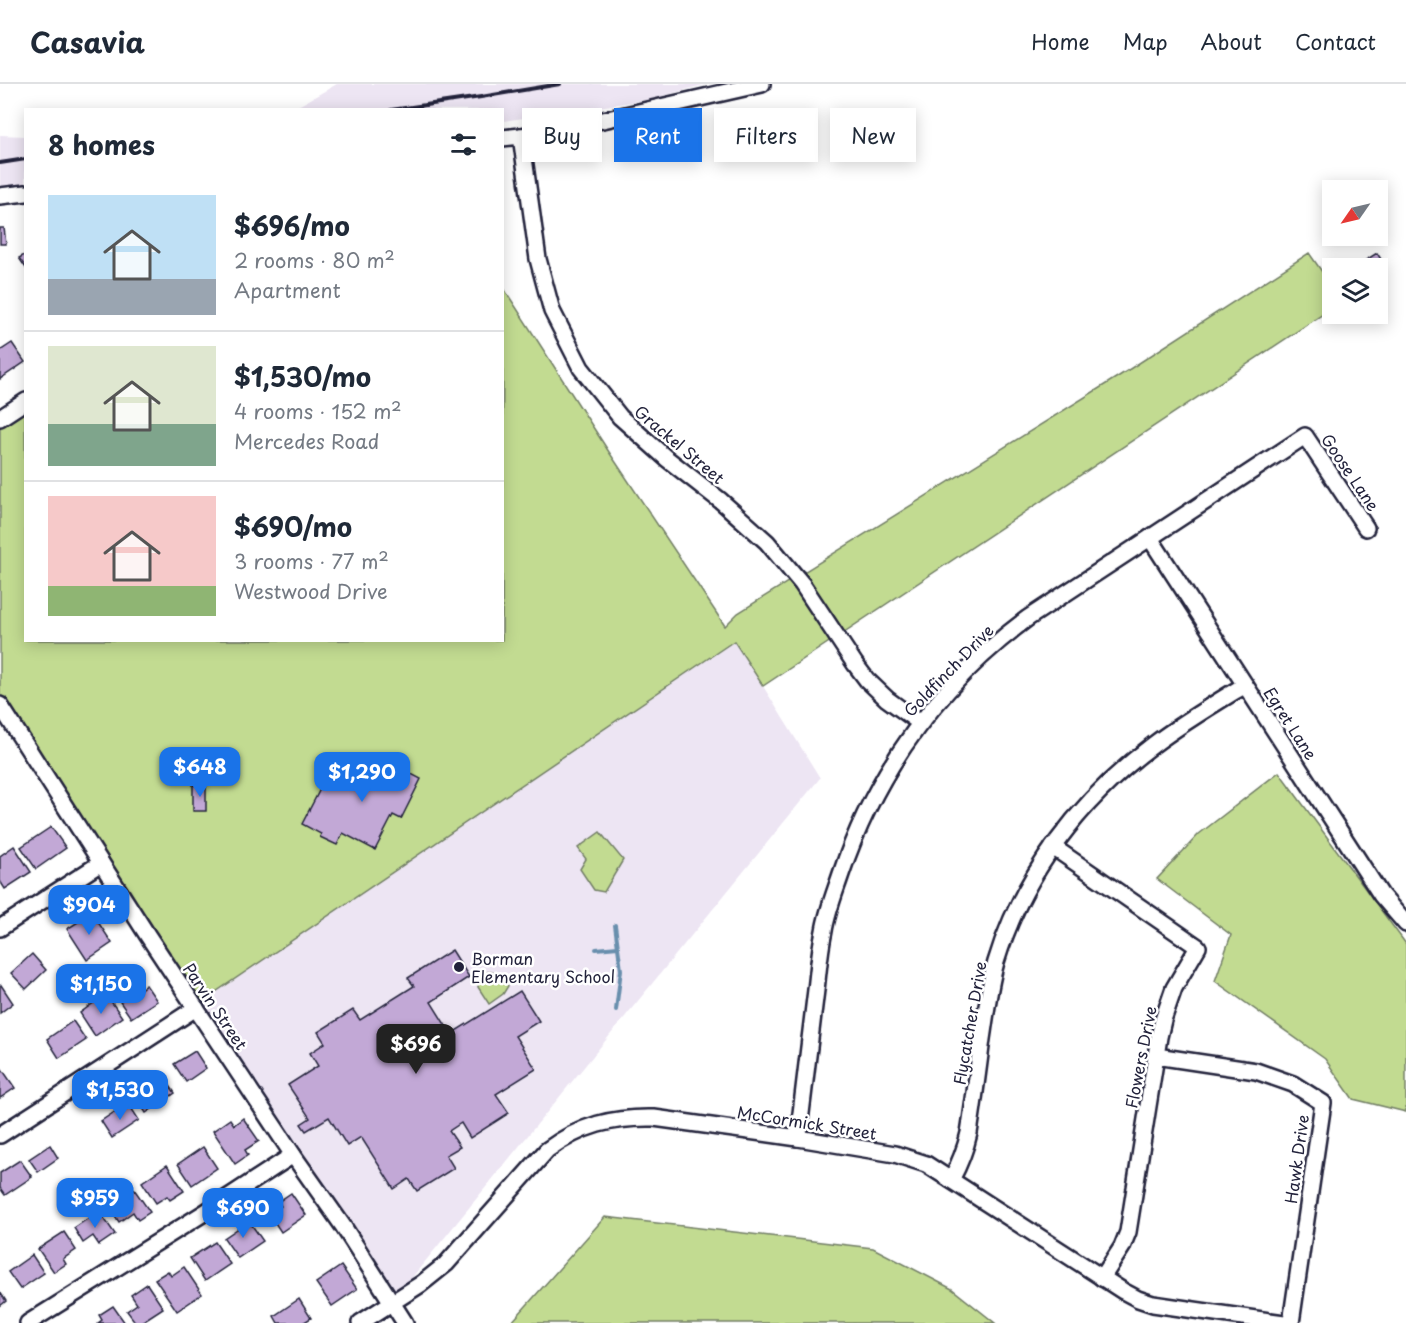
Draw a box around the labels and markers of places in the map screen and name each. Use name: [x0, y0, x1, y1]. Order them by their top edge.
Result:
pin: $648: [164, 747, 236, 798]
pin: $1,290: [313, 752, 411, 803]
pin: $904: [53, 885, 125, 936]
place label: Borman Elementary School: [471, 946, 615, 988]
marker: Borman Elementary School: [452, 960, 466, 974]
pin: $1,150: [52, 964, 150, 1015]
pin: $696: [380, 1024, 452, 1075]
pin: $1,530: [71, 1070, 169, 1121]
pin: $959: [59, 1178, 131, 1229]
pin: $690: [207, 1188, 279, 1239]

